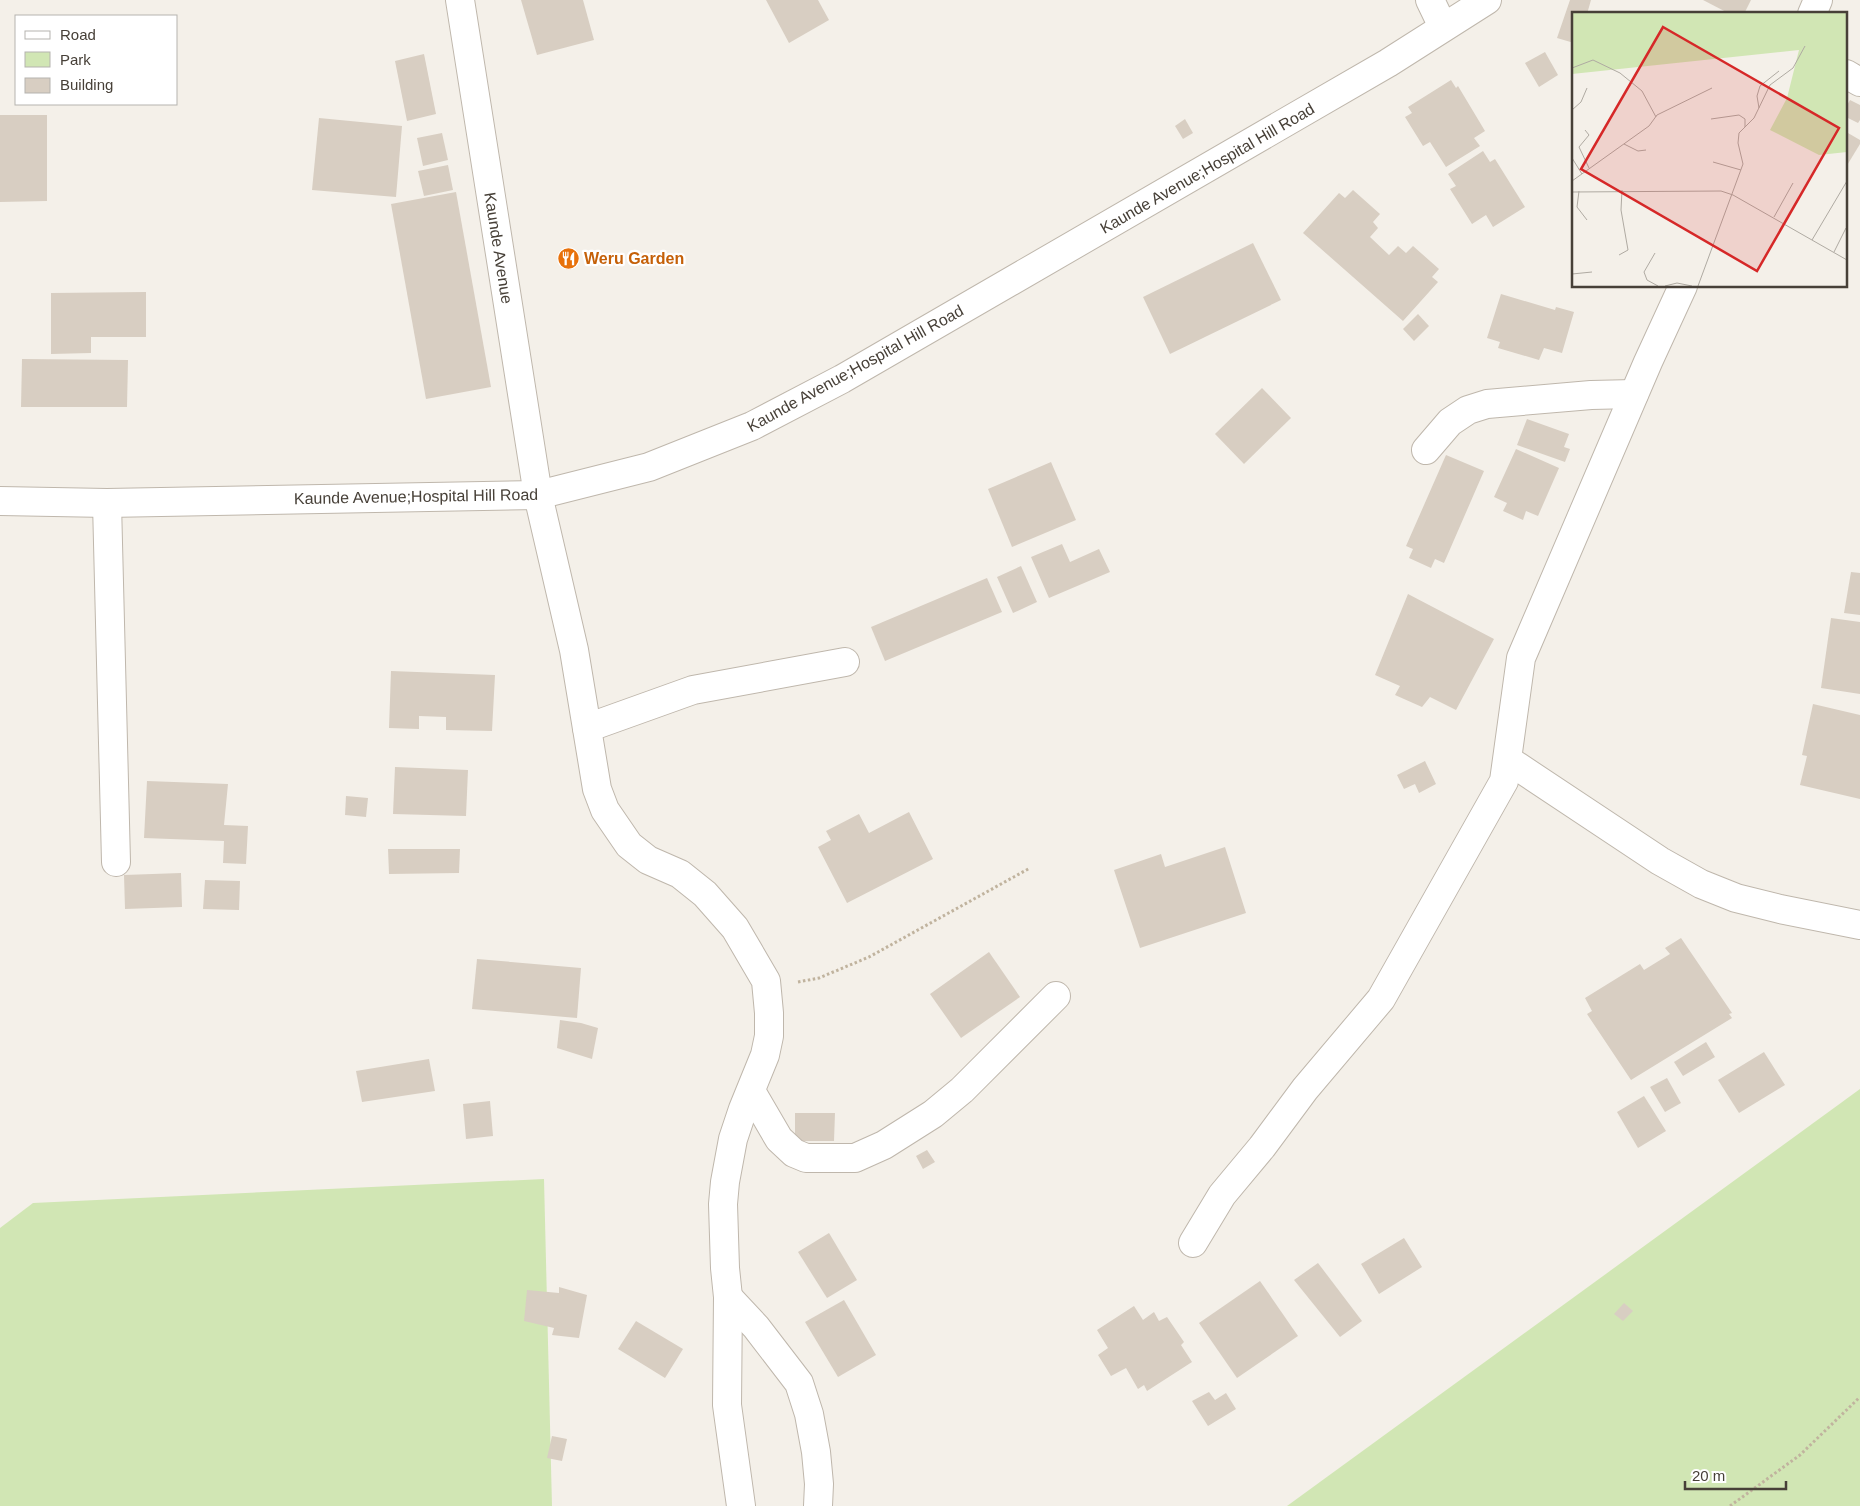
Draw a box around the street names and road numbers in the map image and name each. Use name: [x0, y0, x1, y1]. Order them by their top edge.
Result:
street label: Kaunde Avenue;Hospital Hill Road: [1097, 100, 1317, 237]
street label: Kaunde Avenue: [481, 191, 516, 305]
street label: Kaunde Avenue;Hospital Hill Road: [744, 302, 966, 435]
street label: Kaunde Avenue;Hospital Hill Road: [294, 486, 538, 507]

